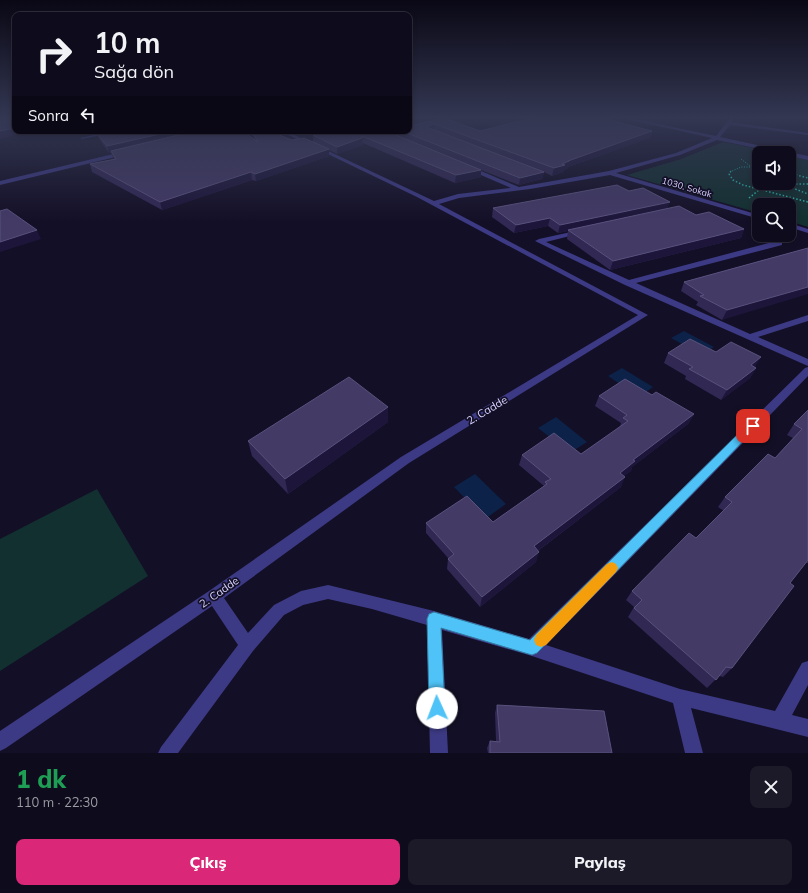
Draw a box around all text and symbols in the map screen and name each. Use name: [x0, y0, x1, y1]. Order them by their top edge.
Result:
text: 10 m: [94, 25, 160, 60]
icon: right: [28, 28, 80, 80]
text: Sağa dön: [94, 60, 174, 83]
icon: left: [77, 104, 99, 126]
text: Sonra: [28, 106, 69, 125]
map controls: [752, 146, 796, 242]
button: sound: [752, 146, 796, 190]
street label: 1030. Sokak: [661, 175, 714, 199]
button: search: [752, 198, 796, 242]
street label: 2. Cadde: [464, 392, 510, 428]
pin: [736, 409, 770, 443]
icon: arrive: [742, 415, 764, 437]
street label: 2. Cadde: [197, 573, 242, 611]
position arrow: [416, 687, 458, 729]
text: 1 dk: [16, 764, 66, 794]
button: close: [750, 766, 792, 808]
text: 110 m · 22:30: [16, 794, 98, 810]
button: Çıkış: [16, 839, 400, 885]
button: Paylaş: [408, 839, 792, 885]

